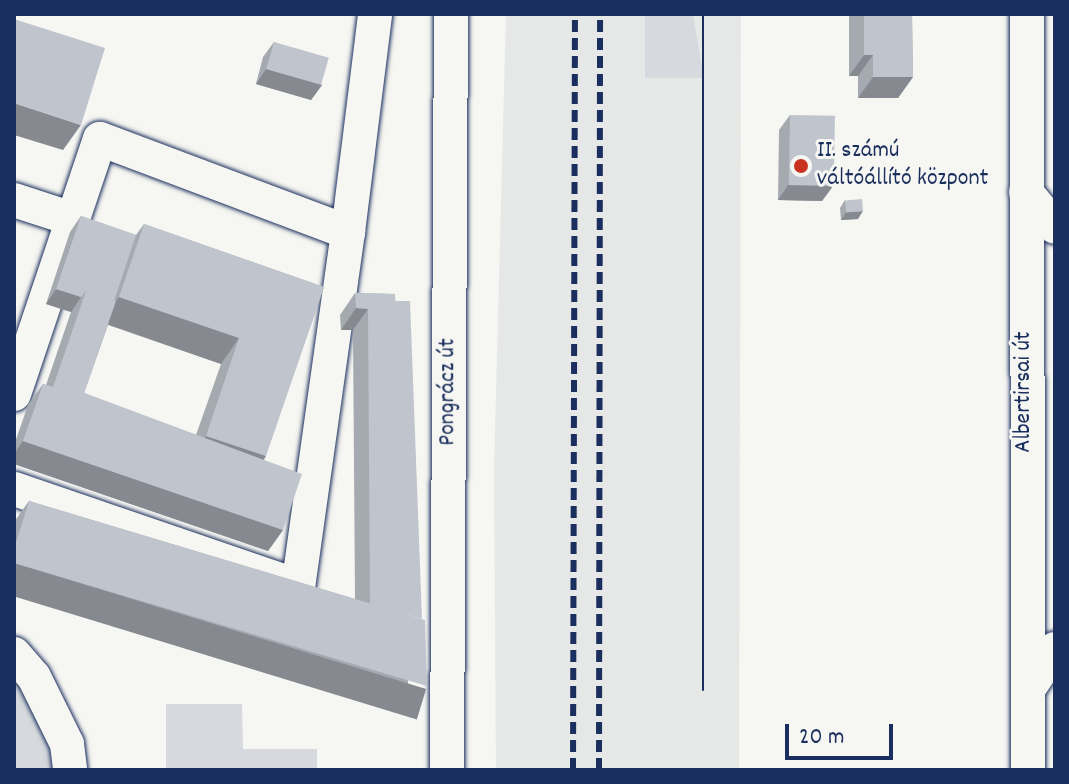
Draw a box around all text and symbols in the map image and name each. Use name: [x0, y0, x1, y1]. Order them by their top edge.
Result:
place label: II. számú váltóállító központ: [817, 138, 988, 194]
marker: II. számú váltóállító központ: [792, 157, 810, 175]
street label: Albertirsai út: [1011, 331, 1039, 453]
street label: Pongrácz út: [435, 338, 463, 446]
scale bar: [789, 708, 897, 758]
text: 20 m: [799, 721, 845, 755]

